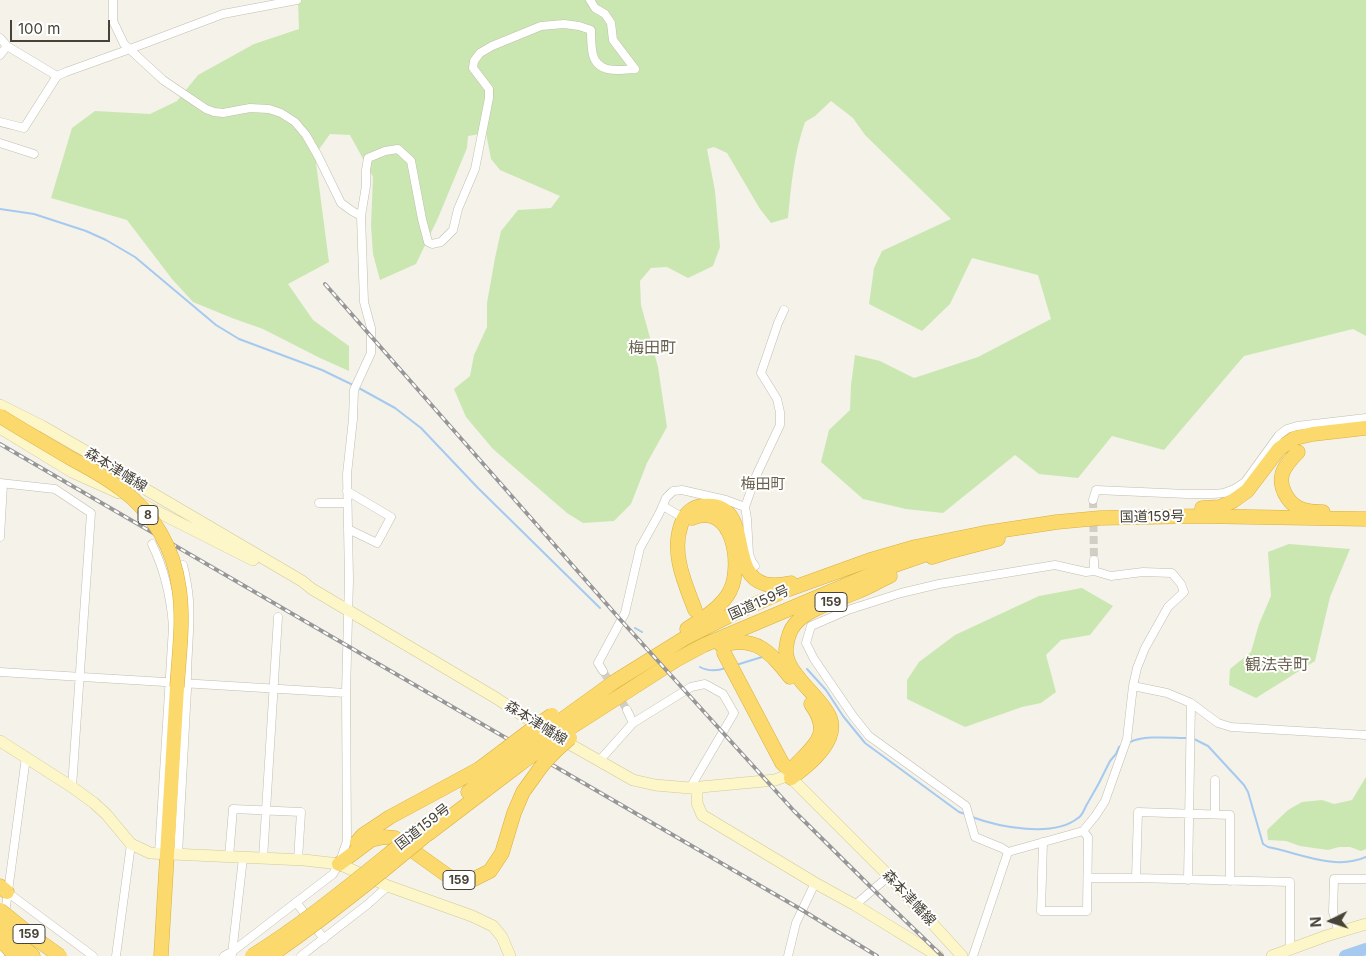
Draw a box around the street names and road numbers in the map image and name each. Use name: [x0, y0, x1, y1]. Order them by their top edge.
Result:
street label: 森本津幡線: [82, 444, 150, 496]
road number: 8: [138, 506, 158, 524]
street label: 国道159号: [1119, 508, 1185, 526]
street label: 国道159号: [726, 582, 792, 624]
road number: 159: [815, 592, 847, 612]
street label: 森本津幡線: [502, 697, 570, 749]
street label: 国道159号: [392, 800, 454, 854]
street label: 森本津幡線: [879, 867, 939, 929]
road number: 159: [443, 870, 475, 890]
road number: 159: [13, 924, 45, 944]

